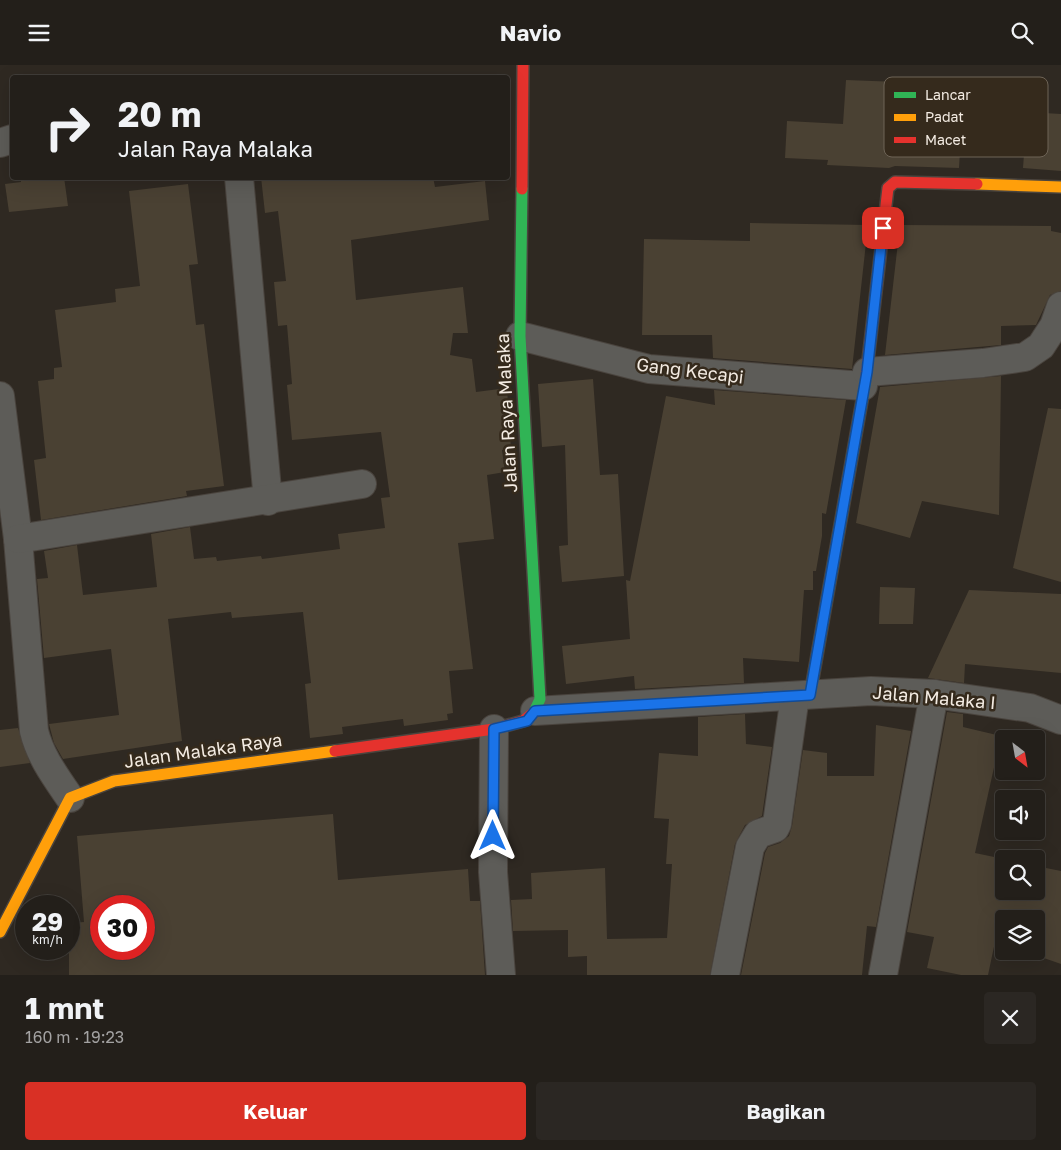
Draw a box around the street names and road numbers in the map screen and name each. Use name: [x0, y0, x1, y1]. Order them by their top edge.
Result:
street label: Jalan Raya Malaka: [491, 333, 521, 493]
street label: Gang Kecapi: [635, 353, 745, 387]
street label: Jalan Malaka I: [872, 681, 997, 713]
street label: Jalan Malaka Raya: [122, 728, 283, 772]

